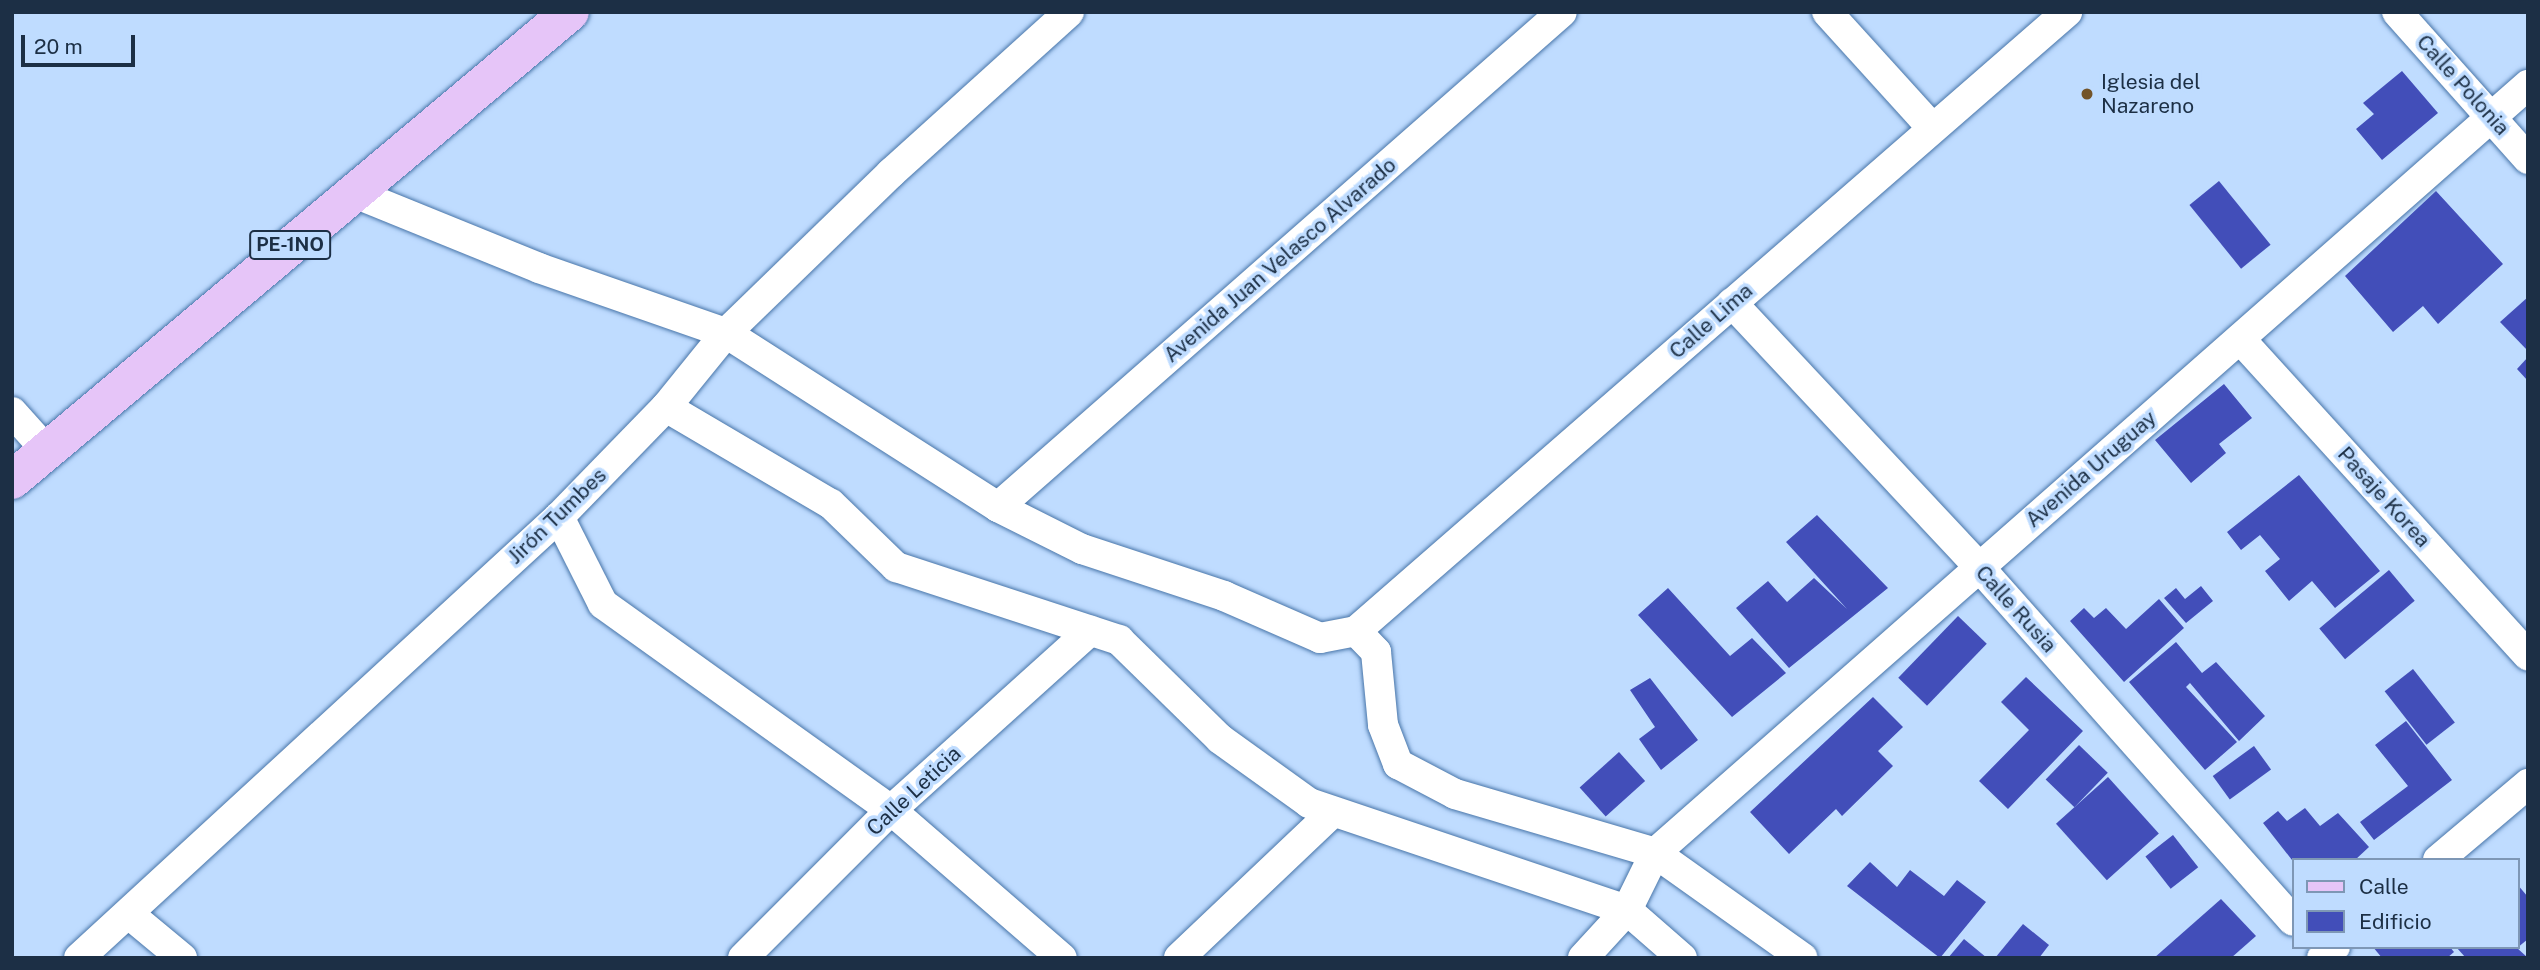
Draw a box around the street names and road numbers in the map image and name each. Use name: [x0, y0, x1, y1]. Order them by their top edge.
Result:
street label: Calle Polonia: [2411, 30, 2515, 140]
street label: Avenida Juan Velasco Alvarado: [1158, 152, 1402, 368]
road number: PE-1NO: [248, 230, 332, 260]
street label: Calle Lima: [1664, 278, 1758, 364]
street label: Avenida Uruguay: [2020, 405, 2162, 533]
street label: Pasaje Korea: [2332, 442, 2436, 552]
street label: Jirón Tumbes: [502, 463, 612, 569]
street label: Calle Rusia: [1970, 560, 2062, 658]
street label: Calle Leticia: [862, 741, 966, 841]

